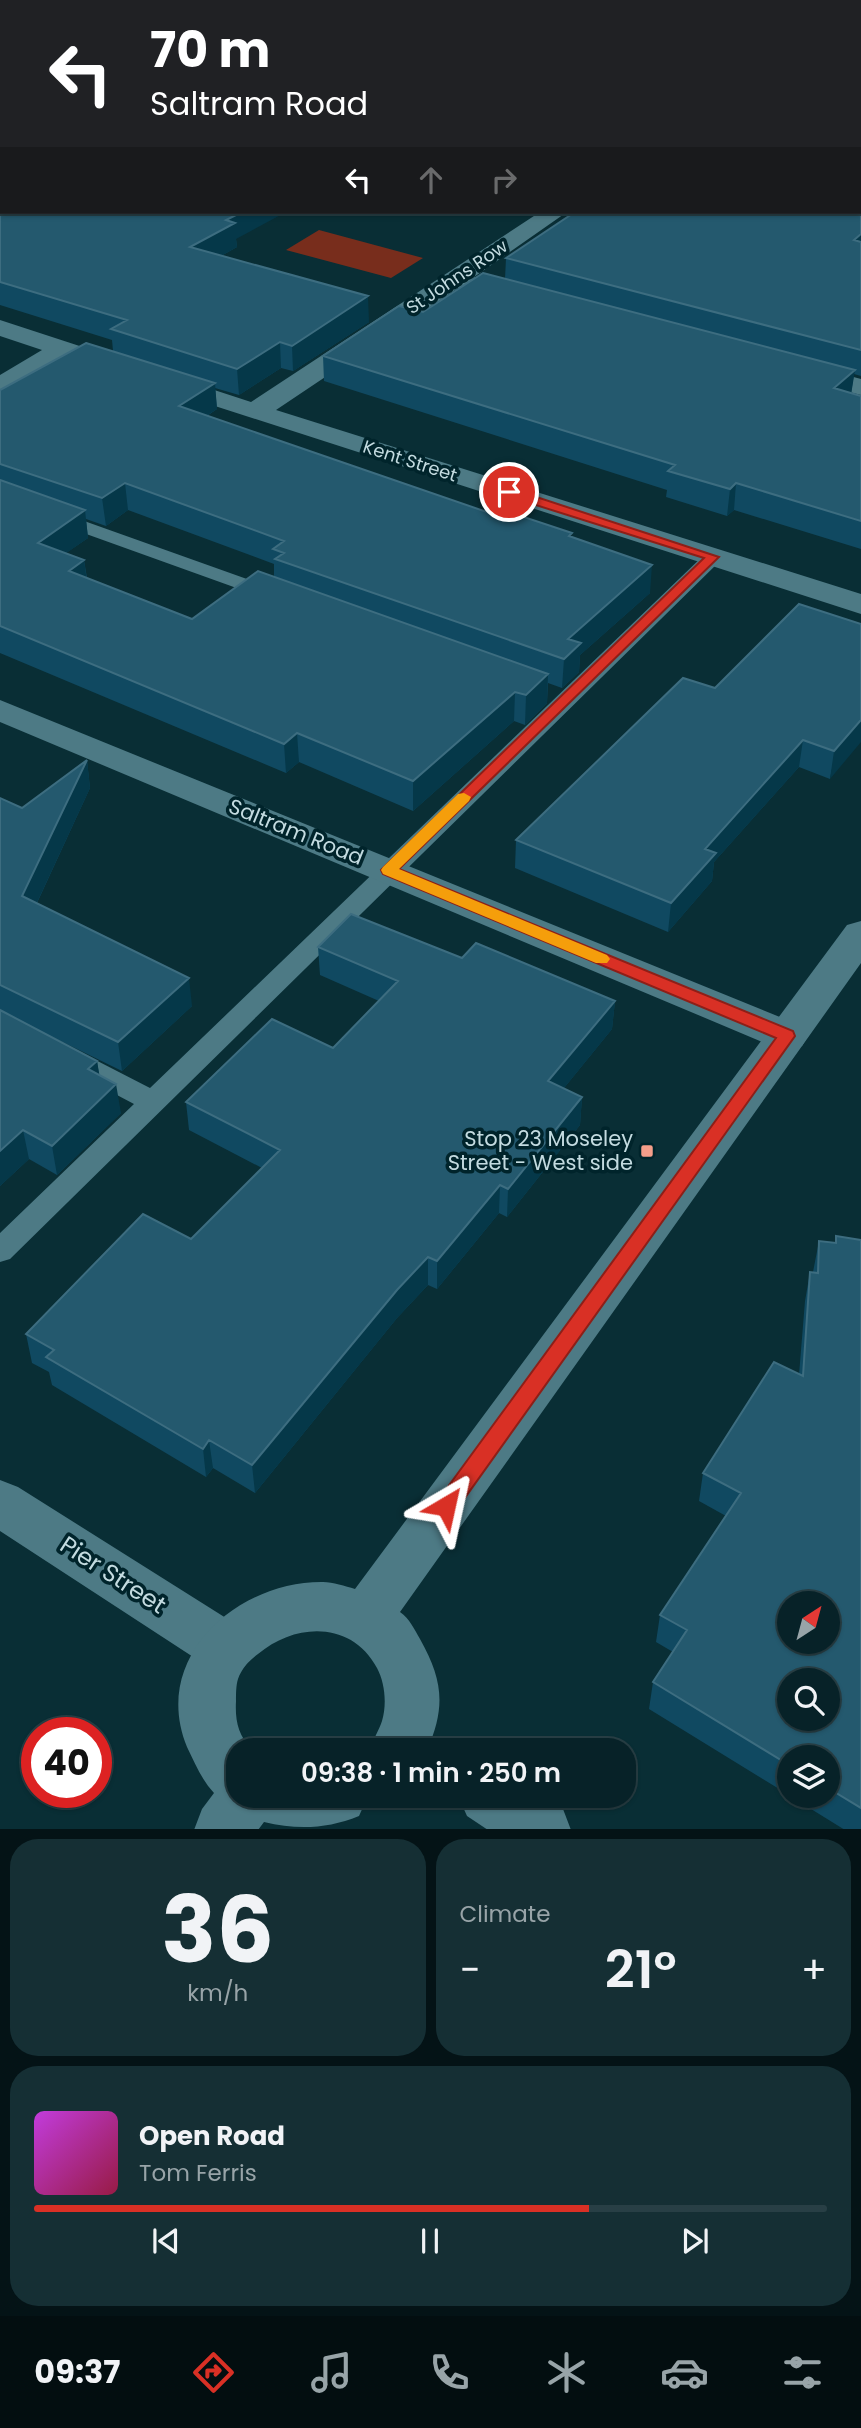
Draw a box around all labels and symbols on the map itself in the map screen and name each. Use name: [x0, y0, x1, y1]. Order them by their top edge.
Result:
street label: St Johns Row: [401, 233, 513, 320]
street label: Kent Street: [360, 434, 460, 487]
pin: [479, 462, 539, 522]
street label: Saltram Road: [224, 791, 368, 872]
place label: Stop 23 Moseley Street - West side: [448, 1124, 633, 1177]
marker: Stop 23 Moseley Street - West side: [639, 1143, 655, 1159]
position arrow: [409, 1469, 483, 1543]
street label: Pier Street: [54, 1528, 173, 1621]
north arrow: [777, 1591, 840, 1654]
speed limit sign: 40: [21, 1717, 112, 1808]

